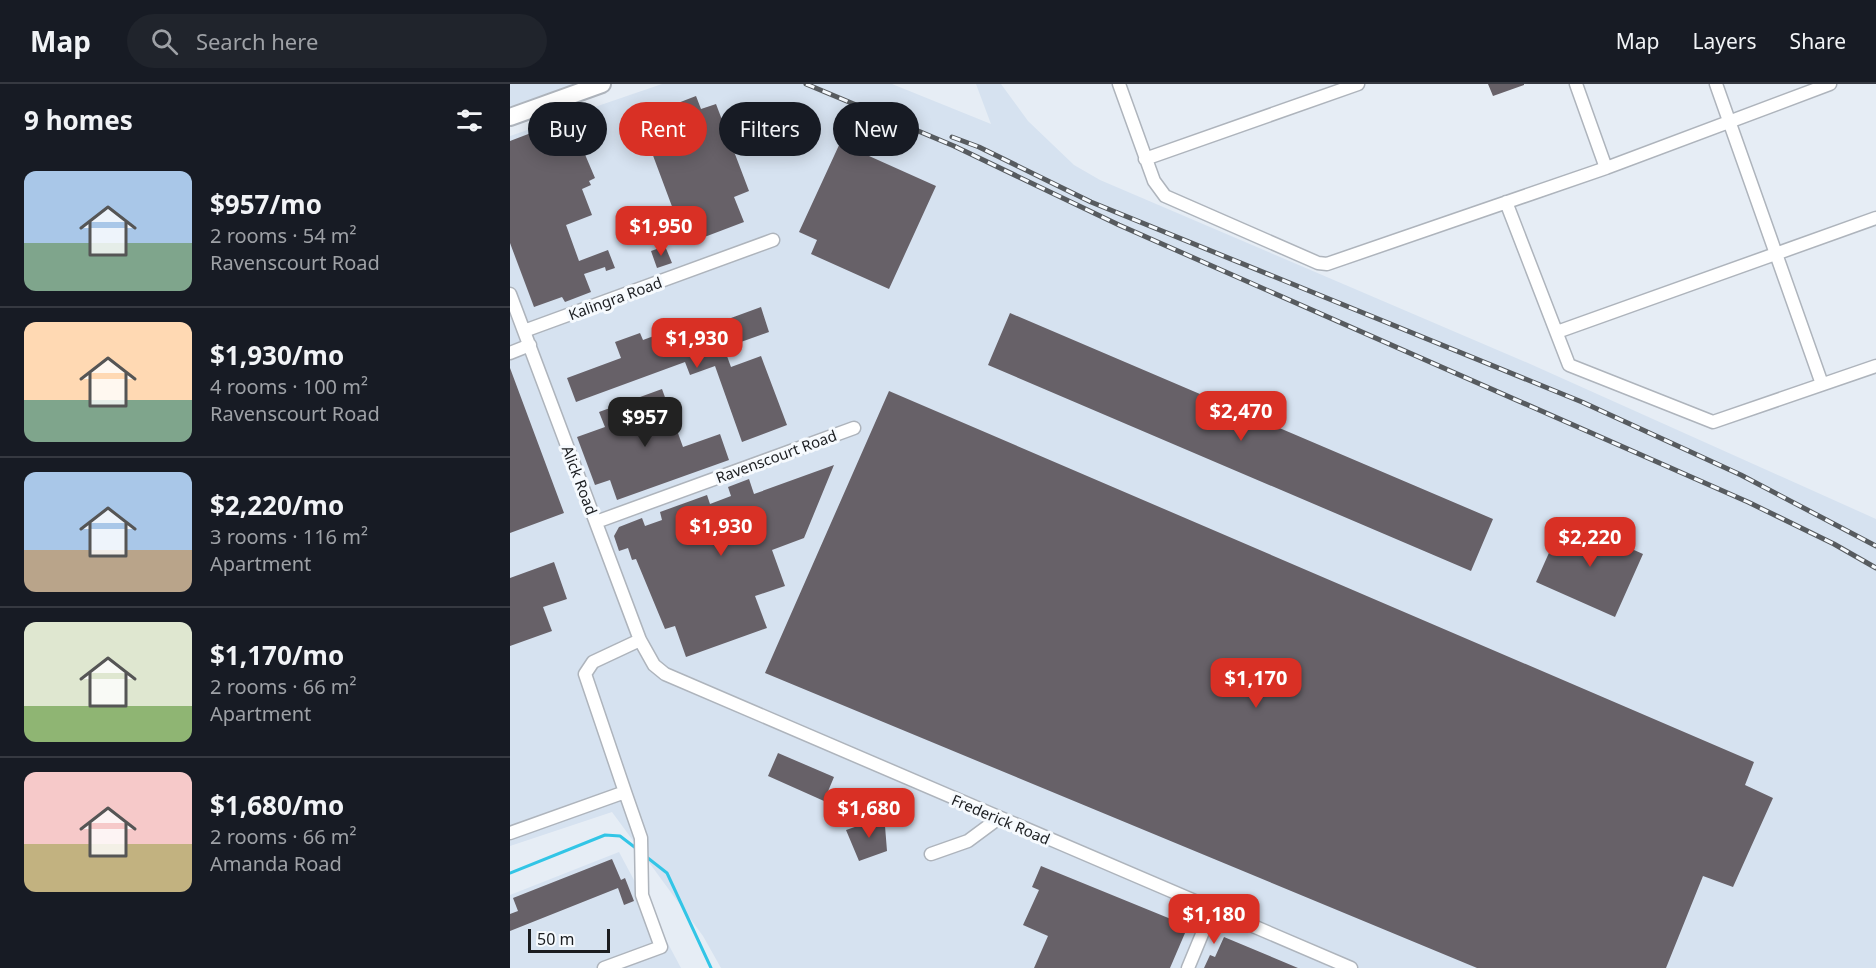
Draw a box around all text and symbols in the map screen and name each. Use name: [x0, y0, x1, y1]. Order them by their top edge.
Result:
search box: [127, 14, 547, 68]
text: Map: [30, 22, 91, 60]
icon: search: [148, 25, 181, 58]
text: Search here: [196, 26, 318, 56]
text: Map: [1616, 27, 1660, 55]
text: Layers: [1693, 27, 1757, 55]
text: Share: [1790, 27, 1846, 55]
text: 9 homes: [24, 102, 133, 138]
chip: Buy: [528, 102, 607, 156]
chip: Rent: [619, 102, 707, 156]
chip: Filters: [719, 102, 821, 156]
chip: New: [833, 102, 919, 156]
icon: filters: [453, 104, 486, 137]
text: $957/mo: [210, 186, 322, 222]
icon: home: [72, 195, 144, 267]
pin: $1,950: [612, 206, 710, 257]
text: $1,950: [630, 212, 692, 239]
text: 2 rooms · 54 m²: [210, 222, 357, 249]
text: Ravenscourt Road: [210, 249, 380, 276]
street label: Kalingra Road: [565, 272, 665, 324]
pin: $1,930: [648, 318, 746, 369]
text: $1,930: [666, 324, 728, 351]
text: $1,930/mo: [210, 337, 344, 373]
icon: home: [72, 346, 144, 418]
text: 4 rooms · 100 m²: [210, 373, 368, 400]
pin: $2,470: [1192, 391, 1290, 442]
pin: $957: [609, 397, 681, 448]
text: $2,470: [1210, 397, 1272, 424]
text: Ravenscourt Road: [210, 400, 380, 427]
text: $957: [622, 403, 668, 430]
street label: Ravenscourt Road: [713, 425, 839, 487]
street label: Alick Road: [558, 443, 602, 517]
text: $2,220/mo: [210, 487, 344, 523]
icon: home: [72, 496, 144, 568]
pin: $1,930: [672, 506, 770, 557]
text: $1,930: [690, 512, 752, 539]
pin: $2,220: [1541, 517, 1639, 568]
text: 3 rooms · 116 m²: [210, 523, 368, 550]
text: $2,220: [1559, 523, 1621, 550]
text: Apartment: [210, 550, 311, 577]
text: $1,170/mo: [210, 637, 344, 673]
icon: home: [72, 646, 144, 718]
pin: $1,170: [1207, 658, 1305, 709]
text: $1,170: [1225, 664, 1287, 691]
text: 2 rooms · 66 m²: [210, 673, 357, 700]
text: Apartment: [210, 700, 311, 727]
text: $1,680/mo: [210, 787, 344, 823]
pin: $1,680: [820, 788, 918, 839]
street label: Frederick Road: [949, 789, 1053, 849]
text: $1,680: [838, 794, 900, 821]
icon: home: [72, 796, 144, 868]
text: 2 rooms · 66 m²: [210, 823, 357, 850]
text: Amanda Road: [210, 850, 342, 877]
pin: $1,180: [1165, 894, 1263, 945]
text: $1,180: [1183, 900, 1245, 927]
scale bar: [528, 926, 610, 954]
text: 50 m: [537, 928, 574, 950]

